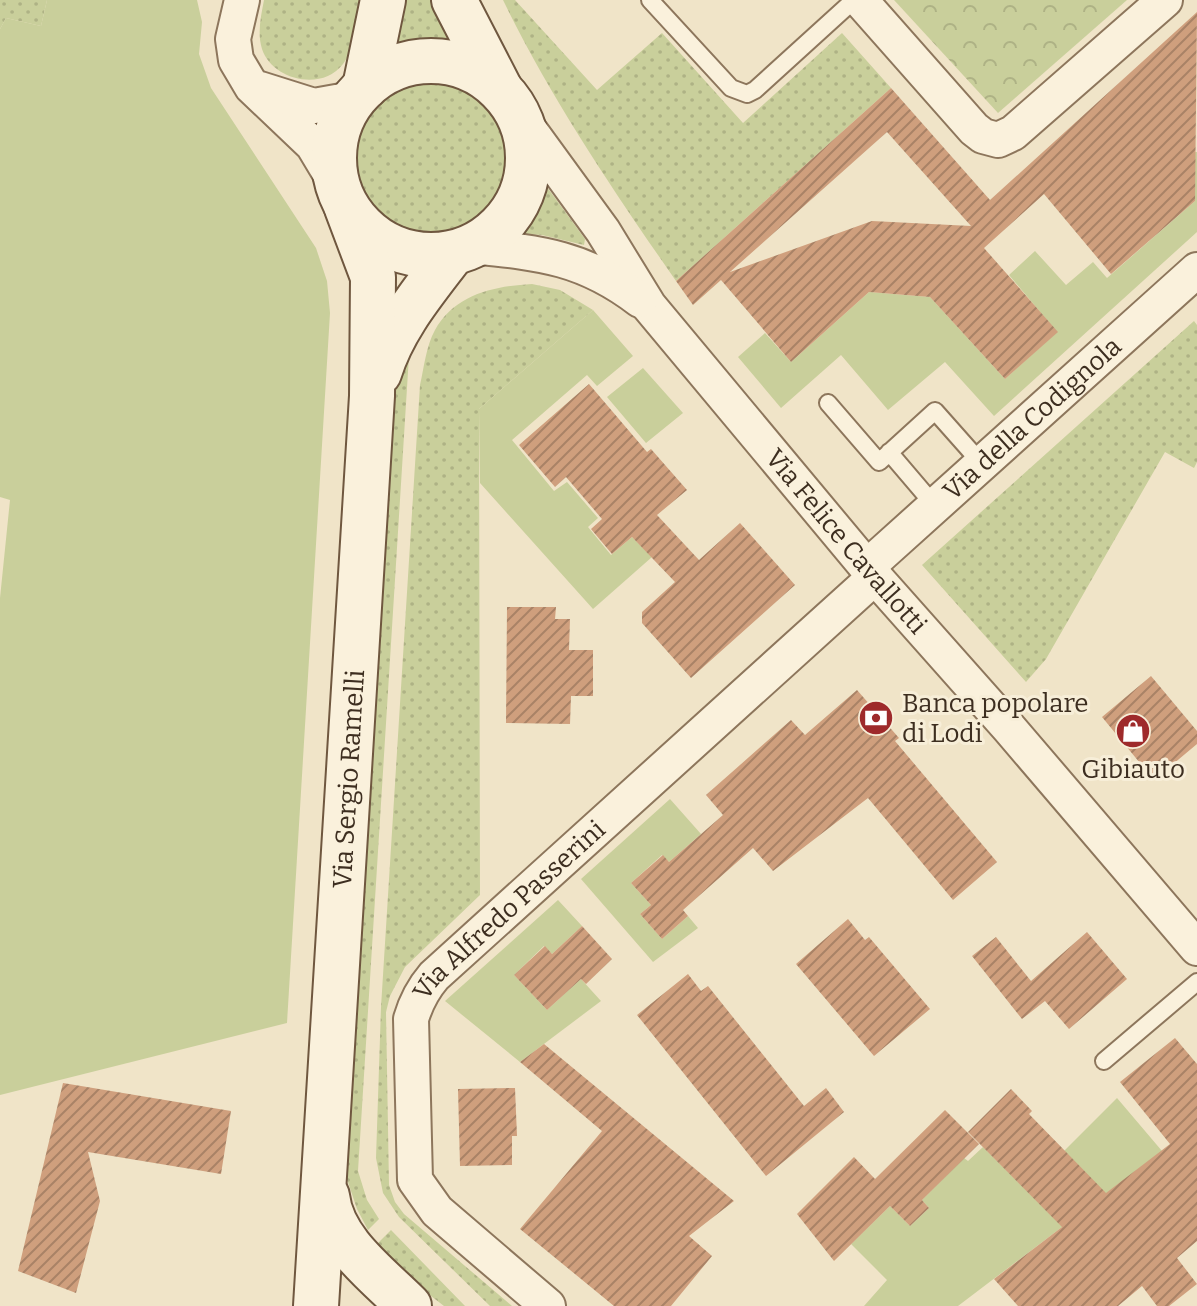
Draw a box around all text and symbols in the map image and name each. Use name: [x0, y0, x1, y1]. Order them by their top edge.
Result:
street label: Via della Codignola: [937, 330, 1127, 506]
street label: Via Felice Cavallotti: [759, 442, 934, 640]
street label: Via Sergio Ramelli: [326, 669, 371, 889]
place label: Banca popolare di Lodi: [902, 688, 1089, 749]
bank icon: Banca popolare di Lodi: [857, 699, 895, 737]
shop icon: Gibiauto: [1114, 712, 1152, 750]
place label: Gibiauto: [1081, 754, 1185, 785]
street label: Via Alfredo Passerini: [406, 813, 611, 1005]

